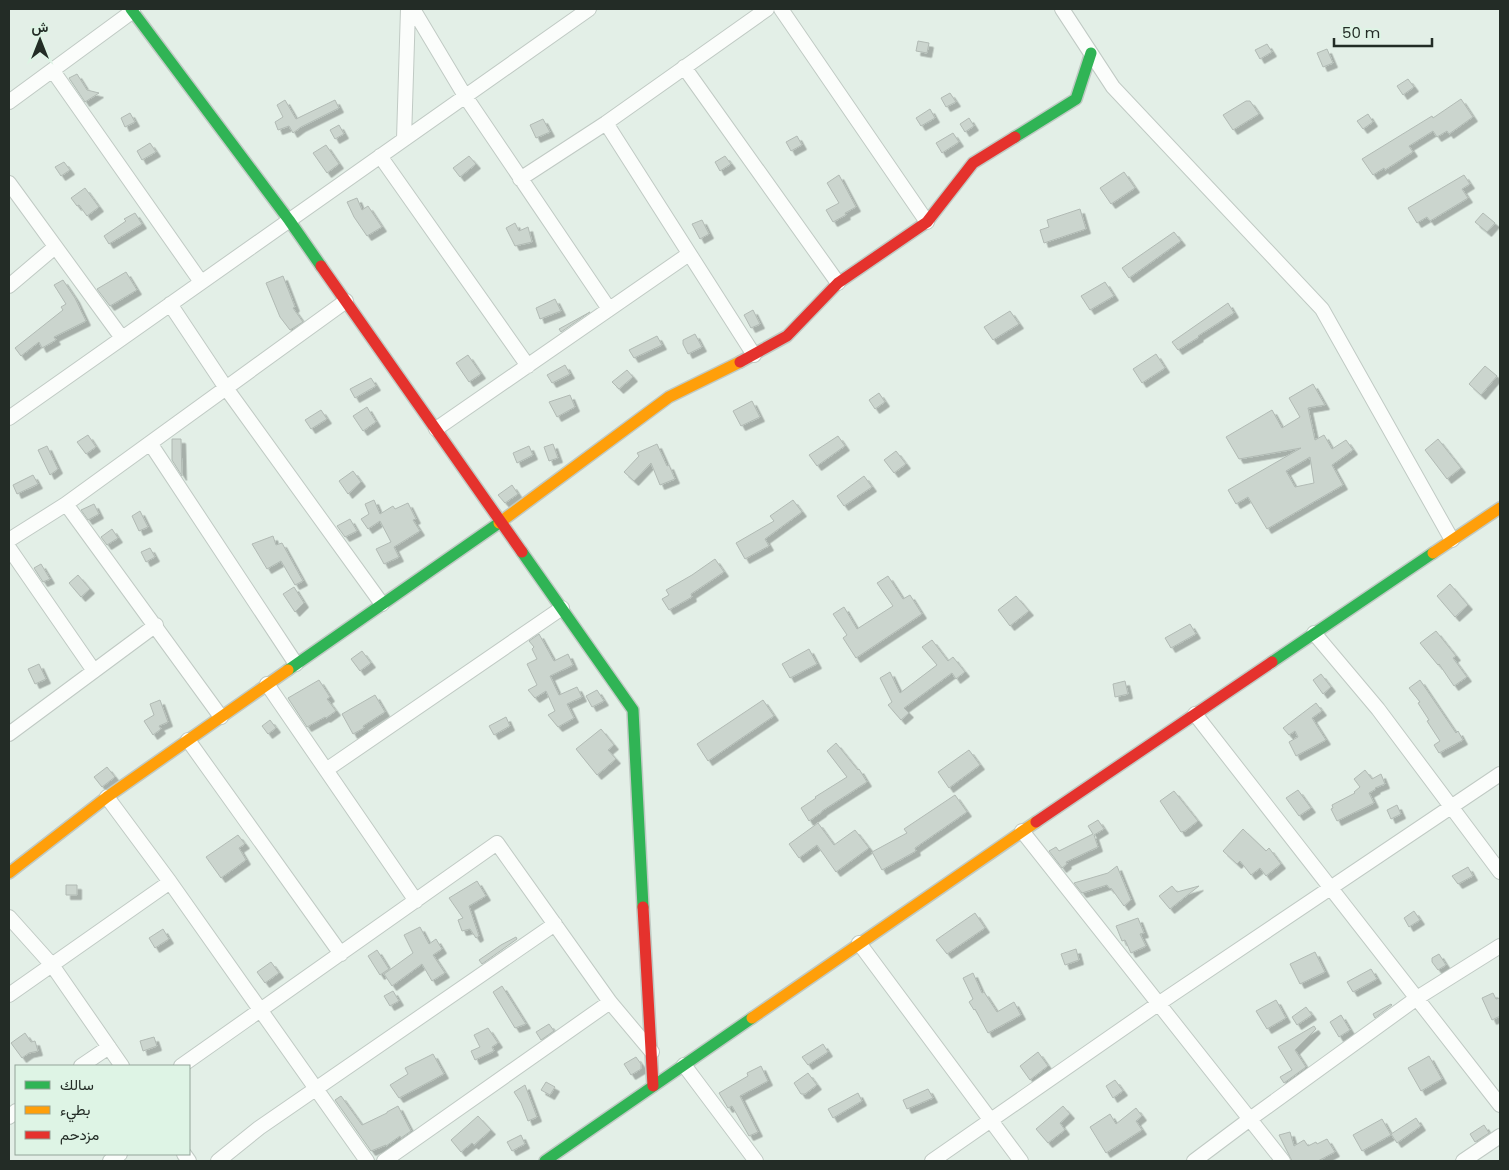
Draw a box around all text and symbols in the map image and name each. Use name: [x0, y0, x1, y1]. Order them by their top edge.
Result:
north arrow: [15, 15, 65, 65]
scale bar: [1334, 15, 1432, 47]
text: ش: [32, 17, 49, 37]
text: 50 m: [1342, 22, 1380, 43]
legend: [15, 1065, 190, 1155]
text: سالك: [60, 1074, 94, 1095]
text: بطيء: [60, 1099, 90, 1123]
text: مزدحم: [60, 1124, 99, 1145]

